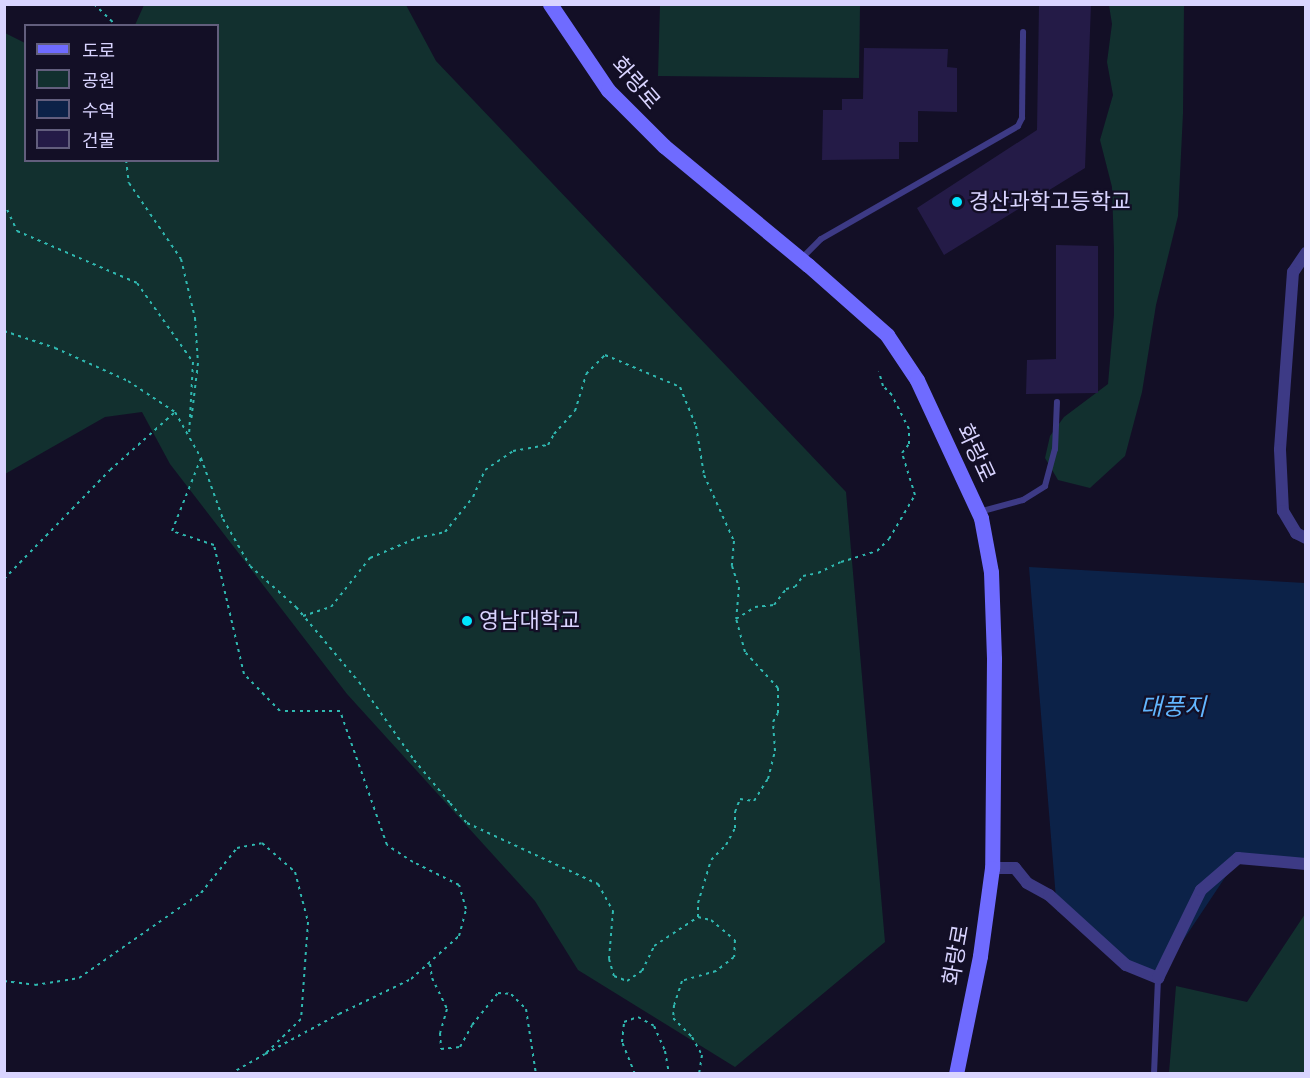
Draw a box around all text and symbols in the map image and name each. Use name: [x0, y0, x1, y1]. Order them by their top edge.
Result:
legend: [24, 24, 219, 162]
text: 도로: [82, 39, 115, 62]
street label: 화랑로: [606, 51, 666, 115]
text: 공원: [82, 69, 115, 92]
text: 수역: [82, 99, 115, 122]
text: 건물: [82, 129, 115, 152]
place label: 경산과학고등학교: [969, 189, 1131, 215]
marker: 경산과학고등학교: [950, 195, 964, 209]
street label: 화랑로: [951, 420, 1001, 486]
place label: 영남대학교: [479, 608, 580, 634]
marker: 영남대학교: [460, 614, 474, 628]
water label: 대풍지: [1140, 693, 1206, 721]
street label: 화랑로: [938, 923, 974, 987]

